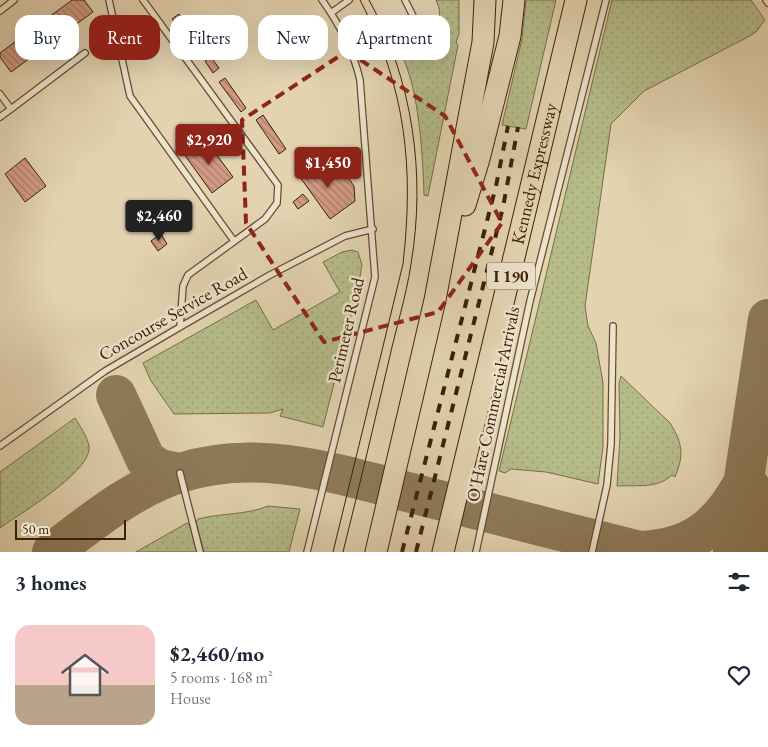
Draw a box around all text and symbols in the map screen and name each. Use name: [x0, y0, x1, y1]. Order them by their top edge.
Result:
chip: Buy: [15, 15, 79, 60]
chip: Rent: [89, 15, 160, 60]
chip: Filters: [170, 15, 248, 60]
chip: New: [258, 15, 328, 60]
chip: Apartment: [338, 15, 450, 60]
street label: Kennedy Expressway: [506, 101, 562, 247]
pin: $2,920: [168, 124, 250, 166]
text: $2,920: [186, 129, 232, 150]
pin: $1,450: [287, 146, 369, 189]
text: $1,450: [305, 152, 351, 173]
pin: $2,460: [118, 200, 200, 242]
text: $2,460: [136, 205, 182, 226]
street label: Concourse Service Road: [94, 261, 252, 366]
road number: I 190: [487, 262, 535, 290]
street label: Perimeter Road: [322, 274, 369, 385]
street label: O'Hare Commercial Arrivals: [461, 304, 524, 504]
scale bar: [15, 517, 126, 540]
text: 50 m: [22, 520, 49, 538]
icon: filters: [725, 568, 753, 596]
text: 3 homes: [15, 569, 87, 596]
text: $2,460/mo: [170, 640, 264, 667]
icon: home: [55, 645, 115, 705]
icon: heart: [725, 661, 753, 689]
text: 5 rooms · 168 m²: [170, 667, 273, 688]
text: House: [170, 688, 211, 709]

